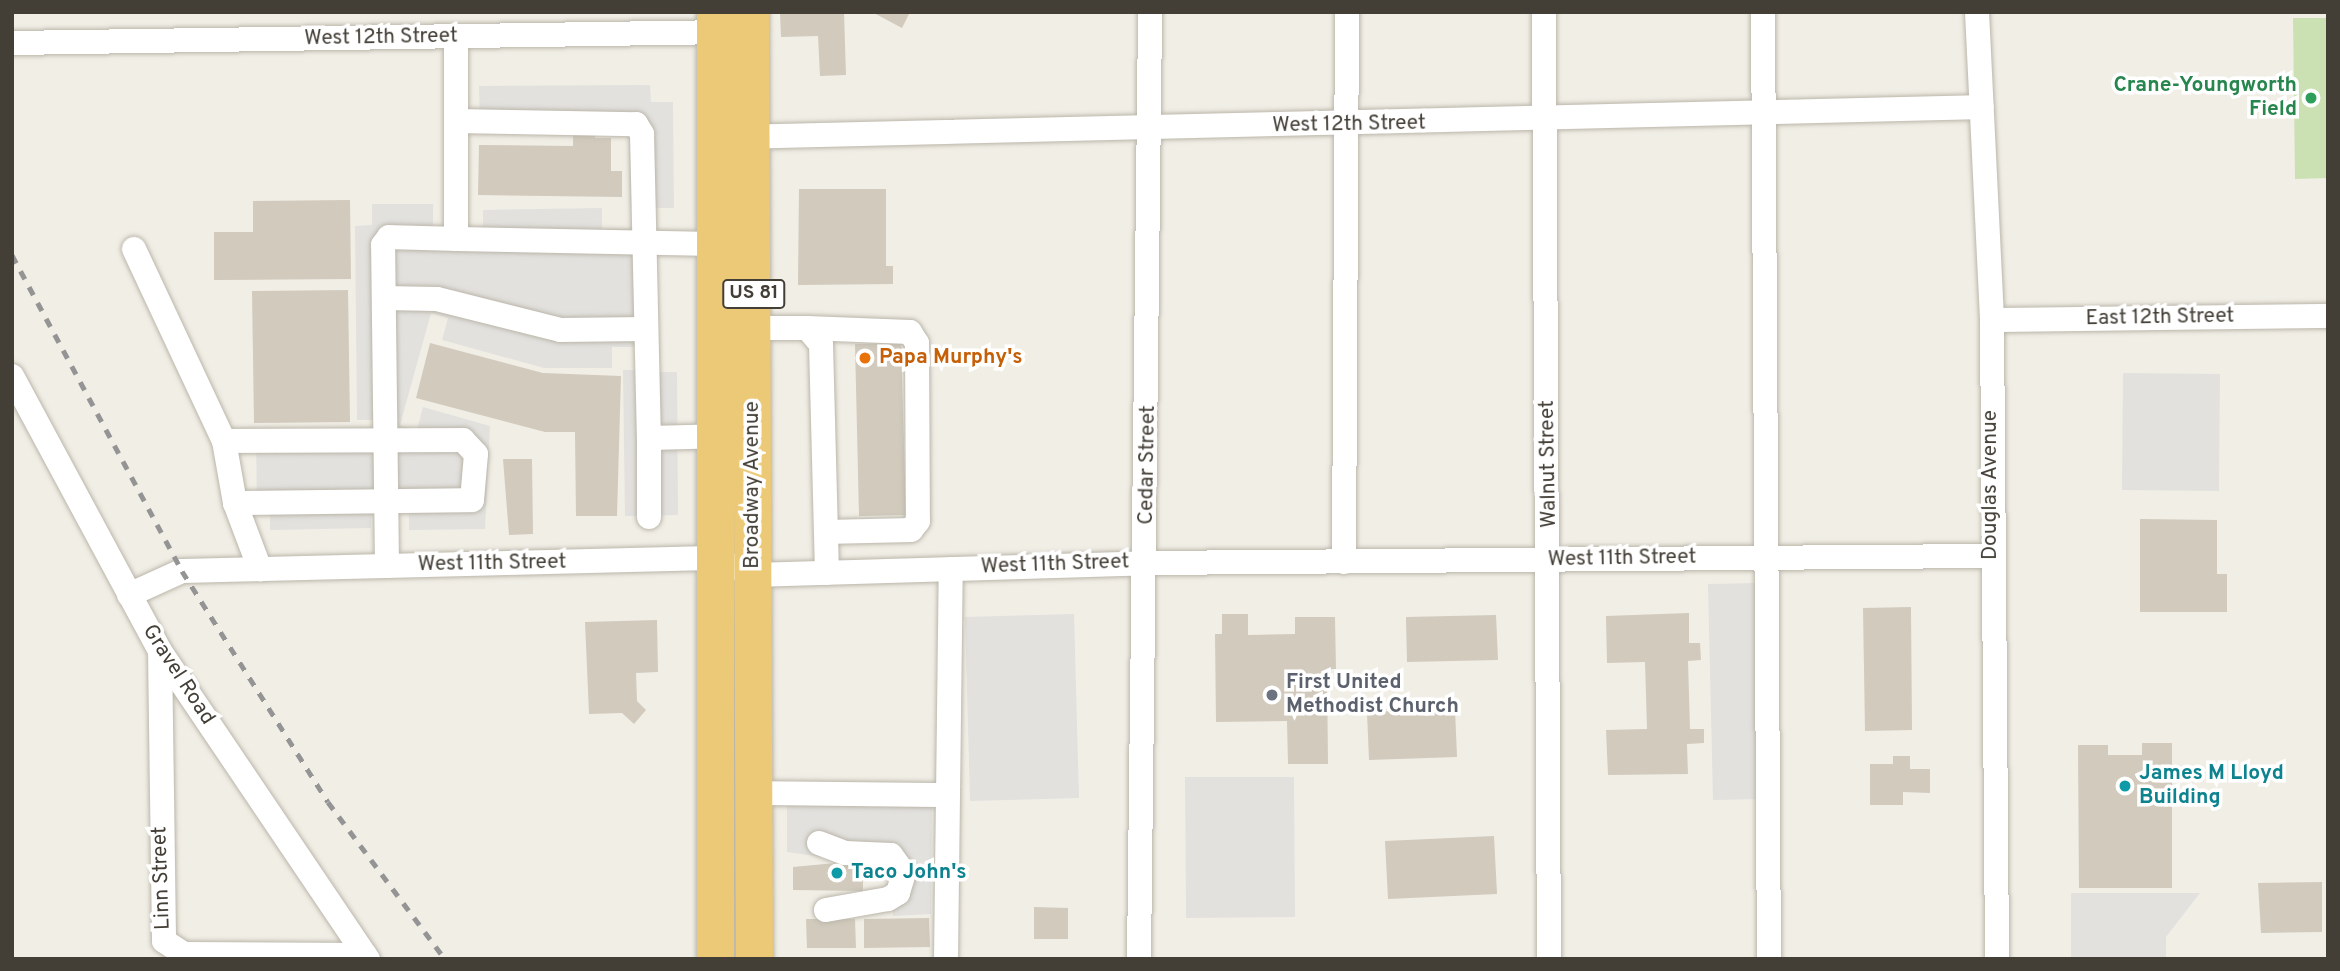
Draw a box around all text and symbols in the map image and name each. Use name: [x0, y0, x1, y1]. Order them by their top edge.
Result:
street label: West 12th Street: [304, 24, 458, 52]
place label: Crane-Youngworth Field: [2113, 73, 2297, 123]
marker: Crane-Youngworth Field: [2303, 90, 2319, 106]
street label: West 12th Street: [1272, 111, 1426, 139]
road number: US 81: [721, 278, 787, 310]
street label: East 12th Street: [2085, 304, 2235, 332]
place label: Papa Murphy's: [879, 345, 1023, 371]
marker: Papa Murphy's: [857, 350, 873, 366]
street label: Walnut Street: [1535, 400, 1563, 528]
street label: Broadway Avenue: [740, 401, 766, 569]
street label: Cedar Street: [1134, 405, 1162, 525]
street label: Douglas Avenue: [1978, 410, 2004, 560]
street label: West 11th Street: [1548, 545, 1696, 573]
street label: West 11th Street: [418, 550, 566, 578]
street label: West 11th Street: [980, 550, 1130, 580]
street label: Gravel Road: [136, 620, 220, 730]
place label: First United Methodist Church: [1286, 670, 1459, 720]
marker: First United Methodist Church: [1264, 687, 1280, 703]
place label: James M Lloyd Building: [2139, 761, 2284, 811]
marker: James M Lloyd Building: [2117, 778, 2133, 794]
street label: Linn Street: [148, 826, 176, 930]
place label: Taco John's: [851, 860, 967, 886]
marker: Taco John's: [829, 865, 845, 881]

